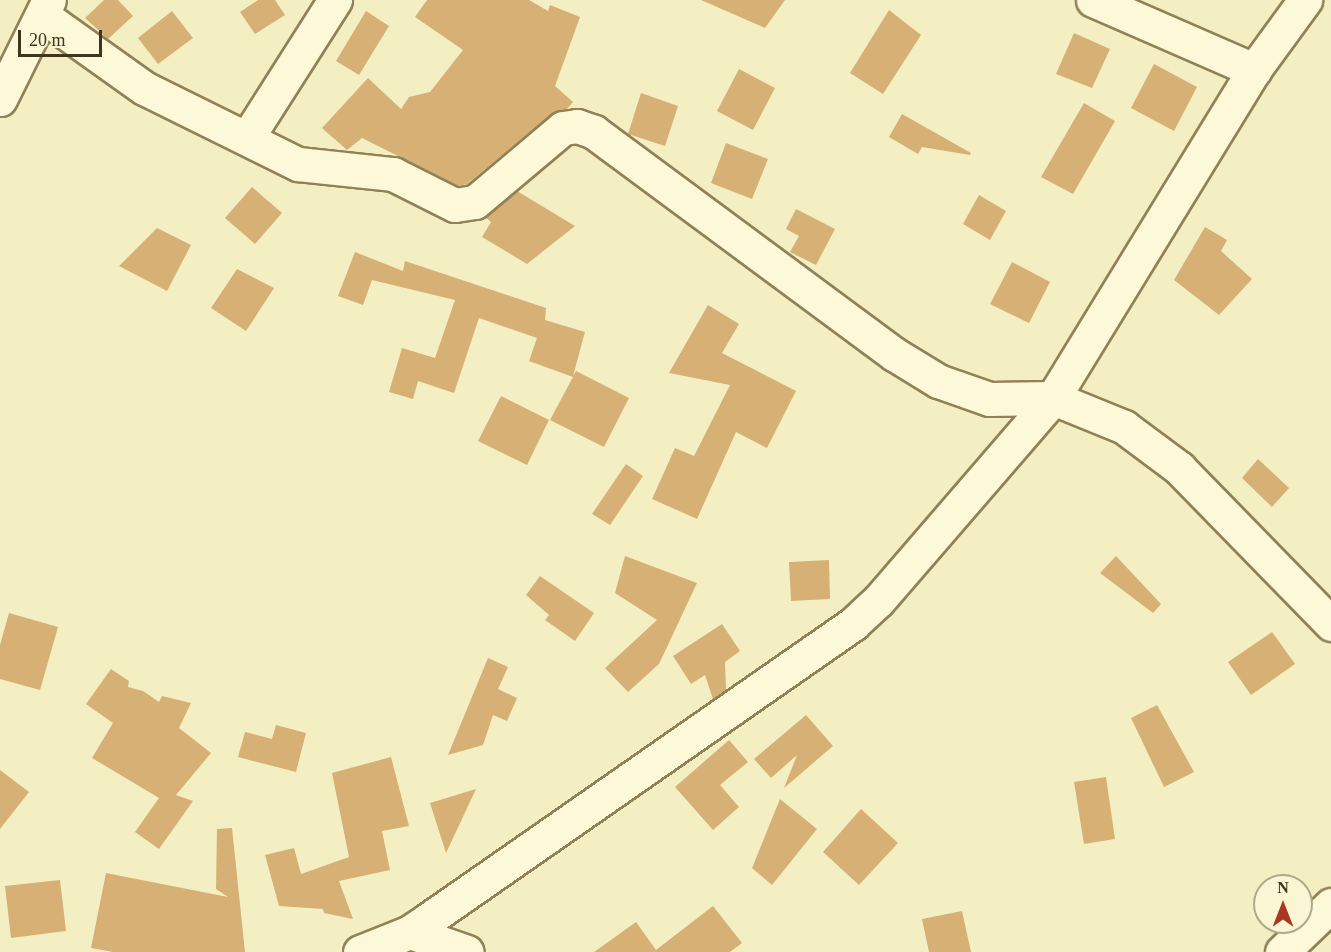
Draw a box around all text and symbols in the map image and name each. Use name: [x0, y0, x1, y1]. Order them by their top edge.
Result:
scale bar: [21, 18, 105, 56]
text: 20 m: [29, 30, 66, 50]
north arrow: [1253, 874, 1313, 934]
text: N: [1277, 879, 1289, 896]

